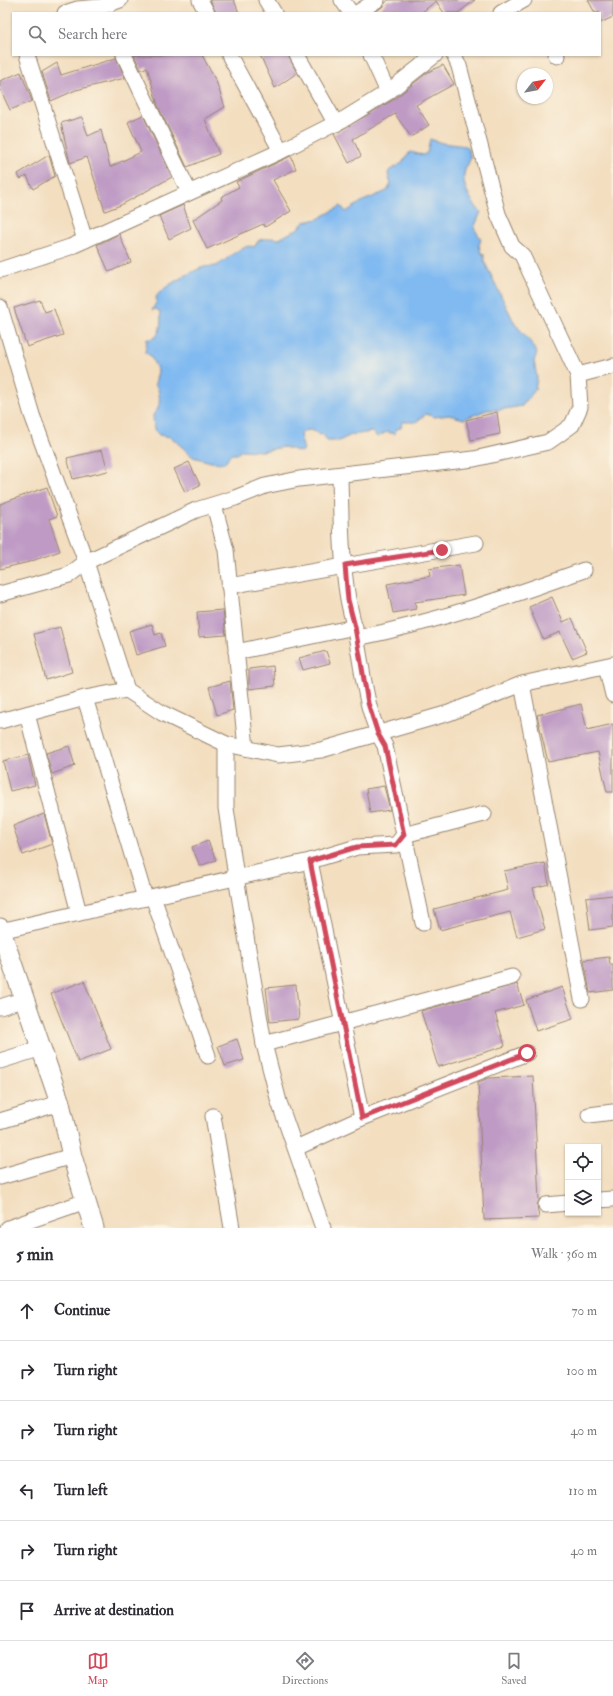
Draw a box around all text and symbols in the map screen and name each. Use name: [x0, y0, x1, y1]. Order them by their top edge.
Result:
search box: [12, 12, 601, 56]
icon: search: [26, 23, 48, 45]
text: Search here: [58, 25, 127, 44]
north arrow: [517, 68, 553, 104]
route end: [433, 541, 451, 559]
route start: [518, 1044, 536, 1062]
map controls: [565, 1144, 601, 1216]
button: locate: [565, 1144, 601, 1180]
button: layers: [565, 1180, 601, 1216]
text: 5 min: [16, 1244, 54, 1265]
text: Walk · 360 m: [531, 1246, 597, 1262]
icon: ahead: [16, 1300, 38, 1322]
text: Continue: [54, 1301, 110, 1320]
text: 70 m: [572, 1303, 597, 1319]
icon: right: [16, 1360, 38, 1382]
text: Turn right: [54, 1361, 117, 1380]
text: 100 m: [566, 1363, 597, 1379]
icon: right: [16, 1420, 38, 1442]
text: Turn right: [54, 1421, 117, 1440]
text: 40 m: [571, 1423, 597, 1439]
icon: left: [16, 1480, 38, 1502]
text: Turn left: [54, 1481, 108, 1500]
text: 110 m: [568, 1483, 597, 1499]
icon: right: [16, 1540, 38, 1562]
text: Turn right: [54, 1541, 117, 1560]
text: 40 m: [571, 1543, 597, 1559]
icon: arrive: [16, 1600, 38, 1622]
text: Arrive at destination: [54, 1601, 174, 1620]
tab: Map: [87, 1650, 109, 1687]
tab: Directions: [282, 1650, 328, 1687]
tab: Saved: [501, 1650, 526, 1687]

